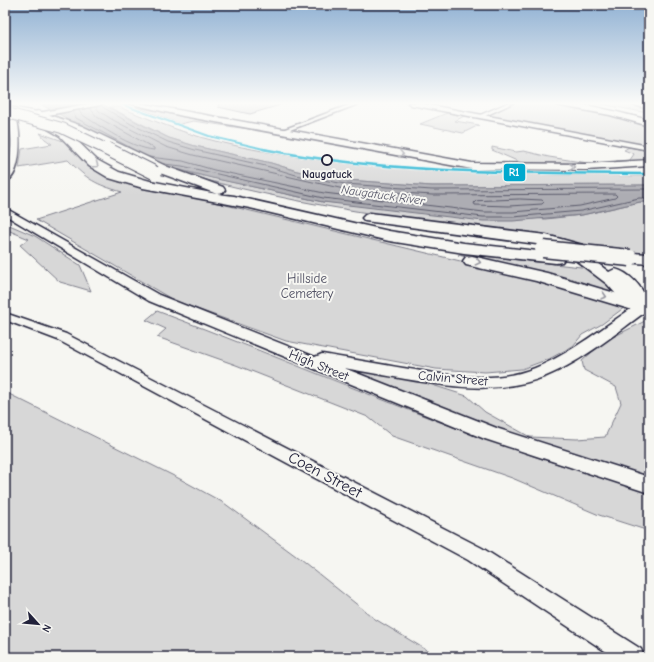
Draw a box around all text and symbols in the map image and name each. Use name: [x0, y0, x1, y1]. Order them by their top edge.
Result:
one-way arrow: [398, 150, 404, 158]
marker: Naugatuck: [321, 154, 333, 166]
one-way arrow: [92, 160, 99, 167]
line badge: R1: [503, 163, 526, 182]
one-way arrow: [569, 163, 575, 171]
text: R1: [509, 166, 519, 179]
place label: Naugatuck: [302, 168, 353, 181]
water label: Naugatuck River: [340, 182, 427, 208]
one-way arrow: [475, 258, 481, 266]
park label: Hillside Cemetery: [281, 271, 333, 301]
one-way arrow: [600, 291, 607, 300]
street label: High Street: [287, 346, 352, 384]
street label: Calvin Street: [417, 367, 490, 389]
street label: Coen Street: [285, 448, 365, 502]
north arrow: [18, 604, 58, 644]
text: N: [39, 622, 54, 634]

